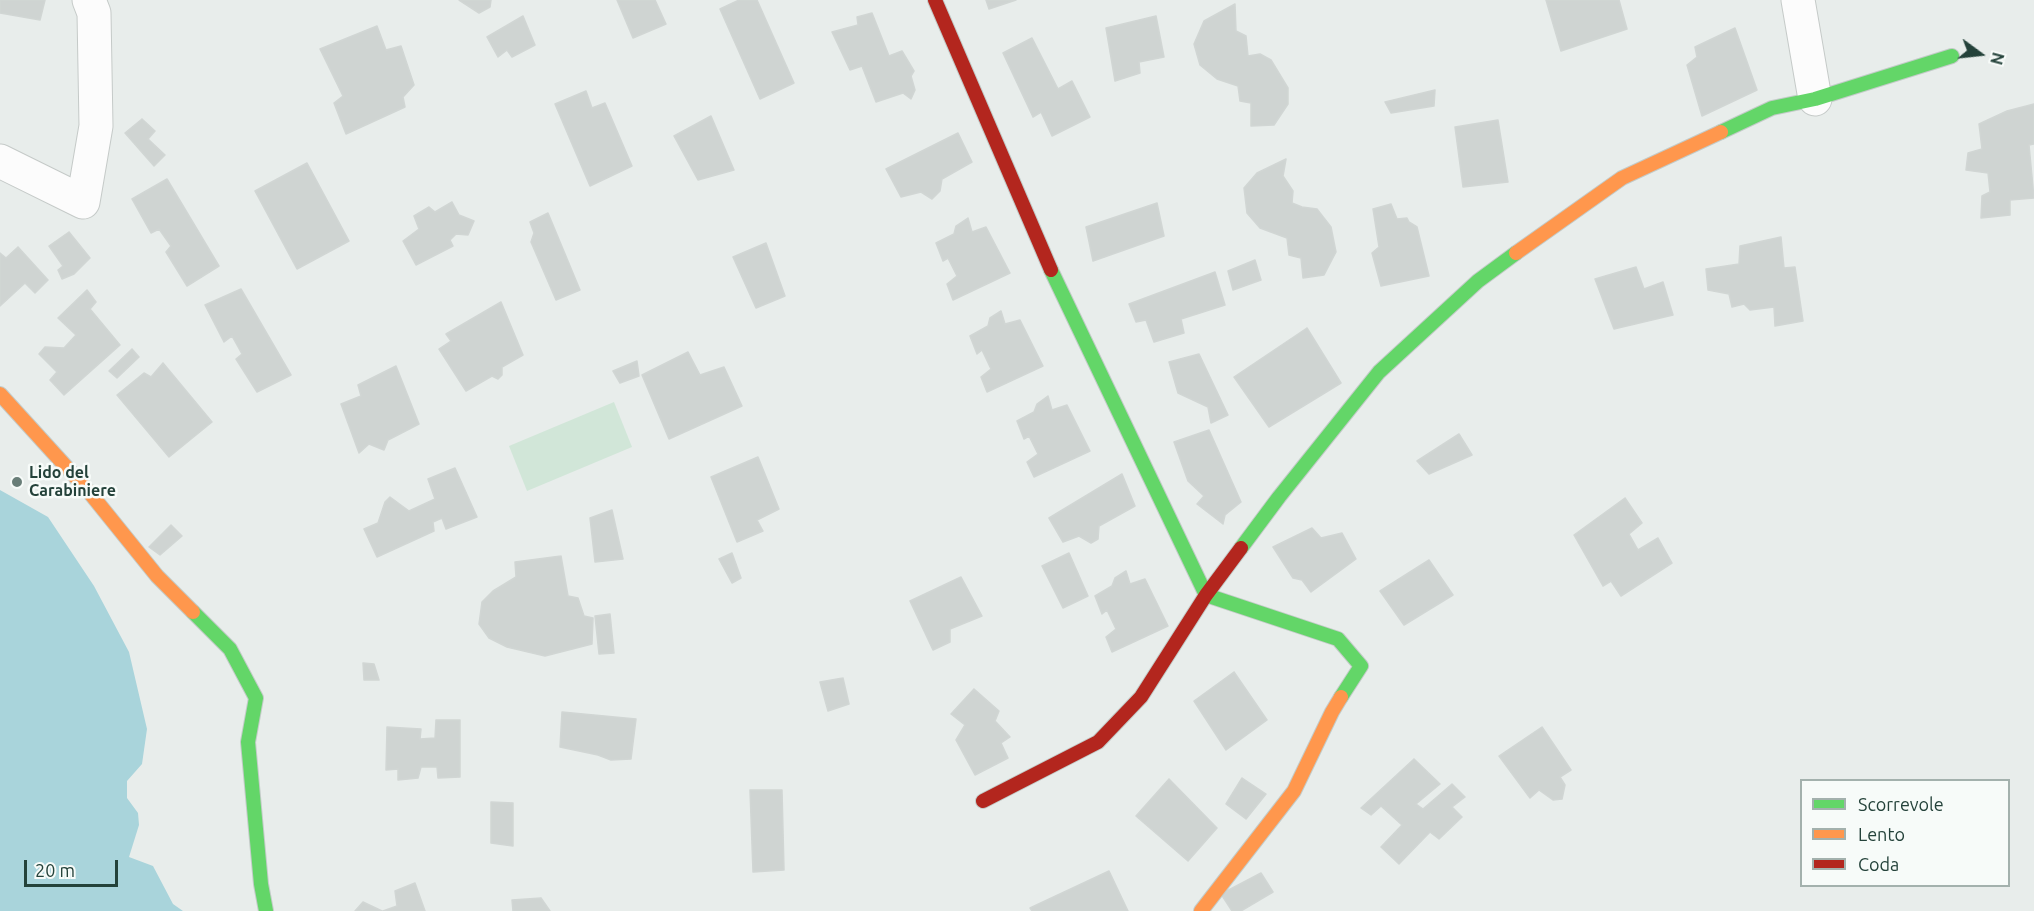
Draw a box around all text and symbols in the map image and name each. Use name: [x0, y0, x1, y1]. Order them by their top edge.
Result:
north arrow: [1950, 24, 2010, 84]
text: N: [1987, 51, 2008, 67]
place label: Lido del Carabiniere: [29, 463, 116, 501]
marker: Lido del Carabiniere: [10, 475, 24, 489]
legend: [1800, 779, 2010, 887]
text: Scorrevole: [1858, 794, 1944, 814]
text: Lento: [1858, 824, 1905, 844]
scale bar: [27, 848, 122, 886]
text: Coda: [1858, 854, 1899, 874]
text: 20 m: [35, 860, 75, 880]

